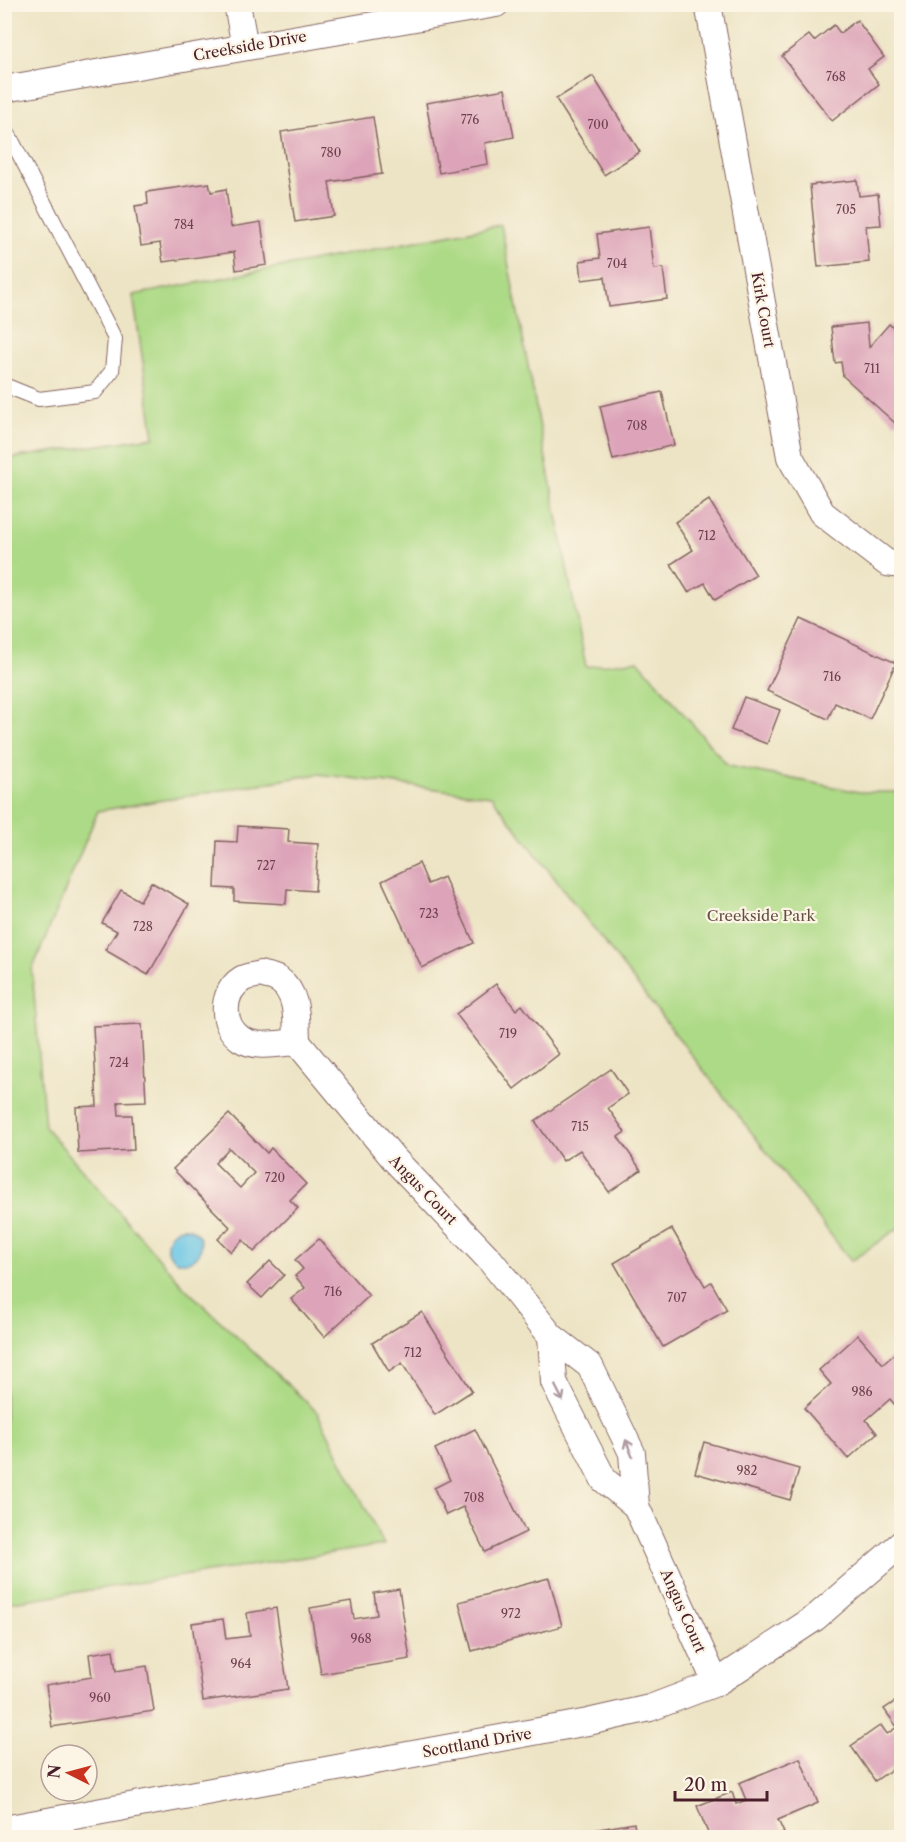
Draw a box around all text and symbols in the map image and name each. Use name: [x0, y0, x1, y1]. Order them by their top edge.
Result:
street label: Creekside Drive: [192, 26, 308, 65]
house number: 768: [826, 69, 846, 84]
house number: 776: [461, 112, 479, 127]
house number: 700: [587, 117, 609, 132]
house number: 780: [321, 145, 341, 160]
house number: 705: [836, 202, 856, 217]
house number: 784: [174, 217, 194, 232]
house number: 704: [607, 256, 627, 271]
street label: Kirk Court: [747, 271, 780, 350]
house number: 711: [864, 361, 880, 376]
house number: 708: [627, 418, 647, 433]
house number: 712: [698, 528, 716, 543]
house number: 716: [823, 669, 841, 684]
house number: 727: [257, 858, 275, 873]
house number: 723: [419, 906, 439, 921]
park label: Creekside Park: [707, 906, 817, 925]
house number: 728: [133, 919, 153, 934]
house number: 719: [499, 1026, 517, 1041]
house number: 724: [109, 1055, 129, 1070]
house number: 715: [571, 1119, 589, 1134]
street label: Angus Court: [385, 1150, 462, 1229]
house number: 720: [265, 1170, 285, 1185]
house number: 716: [324, 1284, 342, 1299]
house number: 707: [667, 1290, 687, 1305]
house number: 712: [404, 1345, 422, 1360]
one-way arrow: [554, 1383, 565, 1401]
house number: 986: [851, 1384, 873, 1399]
one-way arrow: [623, 1439, 634, 1458]
house number: 982: [736, 1463, 758, 1478]
house number: 708: [464, 1490, 484, 1505]
street label: Angus Court: [656, 1565, 711, 1656]
house number: 972: [501, 1606, 521, 1621]
house number: 968: [350, 1631, 372, 1646]
house number: 964: [231, 1656, 252, 1671]
house number: 960: [89, 1690, 111, 1705]
street label: Scottland Drive: [421, 1724, 533, 1761]
north arrow: [39, 1743, 99, 1803]
text: N: [43, 1763, 65, 1779]
scale bar: [675, 1764, 766, 1802]
text: 20 m: [684, 1774, 728, 1796]

